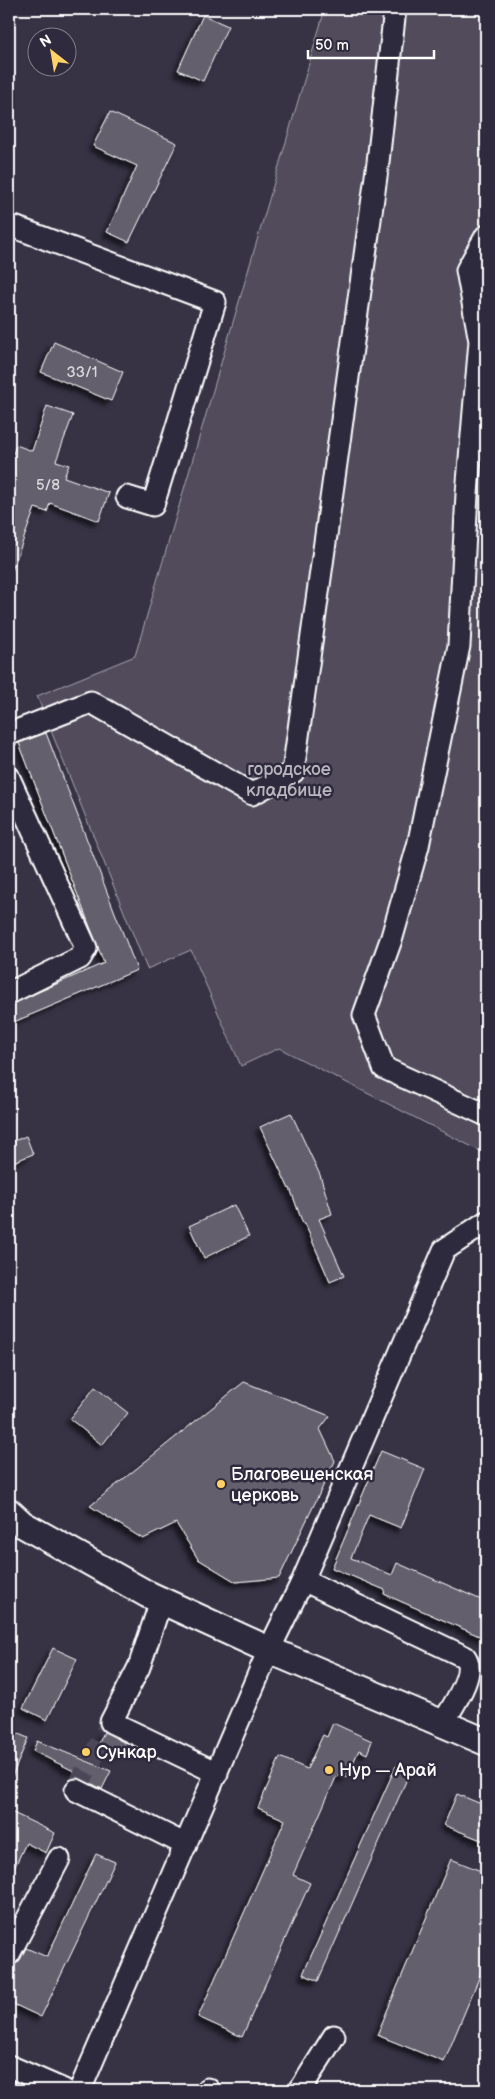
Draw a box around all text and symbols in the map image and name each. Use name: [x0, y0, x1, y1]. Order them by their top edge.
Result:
north arrow: [28, 28, 78, 78]
scale bar: [308, 28, 434, 60]
text: N: [37, 31, 54, 51]
text: 50 m: [315, 36, 349, 55]
house number: 33/1: [66, 363, 98, 382]
house number: 5/8: [36, 476, 60, 495]
park label: городское кладбище: [246, 759, 332, 801]
place label: Благовещенская церковь: [231, 1464, 374, 1506]
marker: Благовещенская церковь: [215, 1478, 227, 1490]
place label: Сункар: [96, 1742, 157, 1763]
marker: Сункар: [80, 1746, 92, 1758]
place label: Нур — Арай: [339, 1760, 437, 1781]
marker: Нур — Арай: [323, 1764, 335, 1776]

